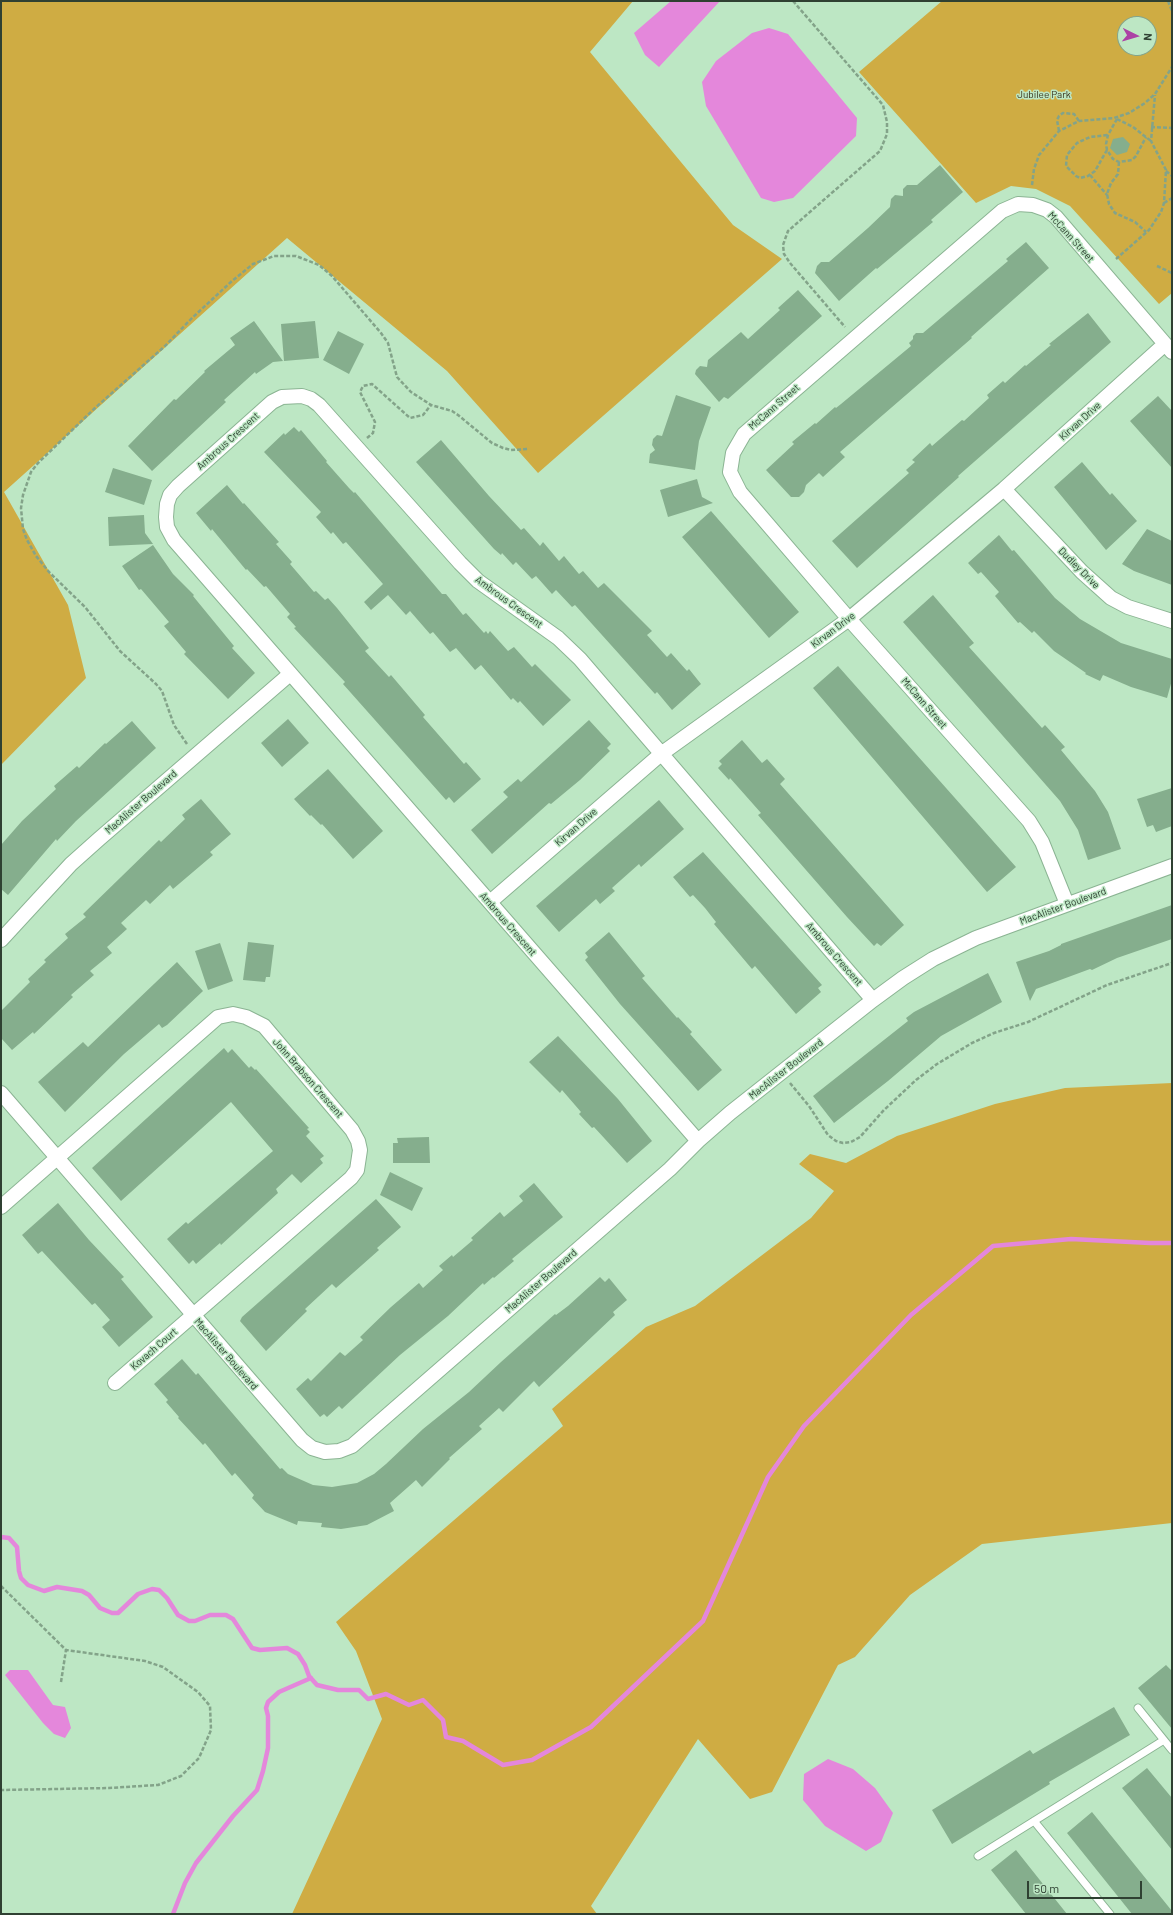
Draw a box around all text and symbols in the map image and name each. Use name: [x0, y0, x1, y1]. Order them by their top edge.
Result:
north arrow: [1117, 16, 1157, 56]
text: N: [1142, 33, 1155, 41]
park label: Jubilee Park: [1017, 89, 1071, 101]
street label: McCann Street: [1045, 209, 1097, 265]
street label: McCann Street: [746, 382, 802, 432]
street label: Kirvan Drive: [1057, 399, 1103, 443]
street label: Ambrous Crescent: [194, 410, 262, 472]
street label: Dudley Drive: [1056, 545, 1102, 591]
street label: Ambrous Crescent: [473, 574, 545, 630]
street label: Kirvan Drive: [809, 610, 857, 650]
street label: McCann Street: [899, 675, 949, 731]
street label: MacAlister Boulevard: [103, 768, 179, 836]
street label: Kirvan Drive: [552, 805, 600, 849]
street label: MacAlister Boulevard: [1018, 885, 1108, 927]
street label: Ambrous Crescent: [477, 890, 539, 958]
street label: Ambrous Crescent: [803, 920, 865, 988]
street label: John Brabson Crescent: [270, 1036, 346, 1120]
street label: MacAlister Boulevard: [746, 1036, 826, 1102]
street label: MacAlister Boulevard: [503, 1247, 579, 1315]
street label: MacAlister Boulevard: [192, 1316, 260, 1392]
street label: Kovach Court: [128, 1325, 180, 1373]
scale bar: [1029, 1873, 1144, 1899]
text: 50 m: [1034, 1881, 1059, 1895]

